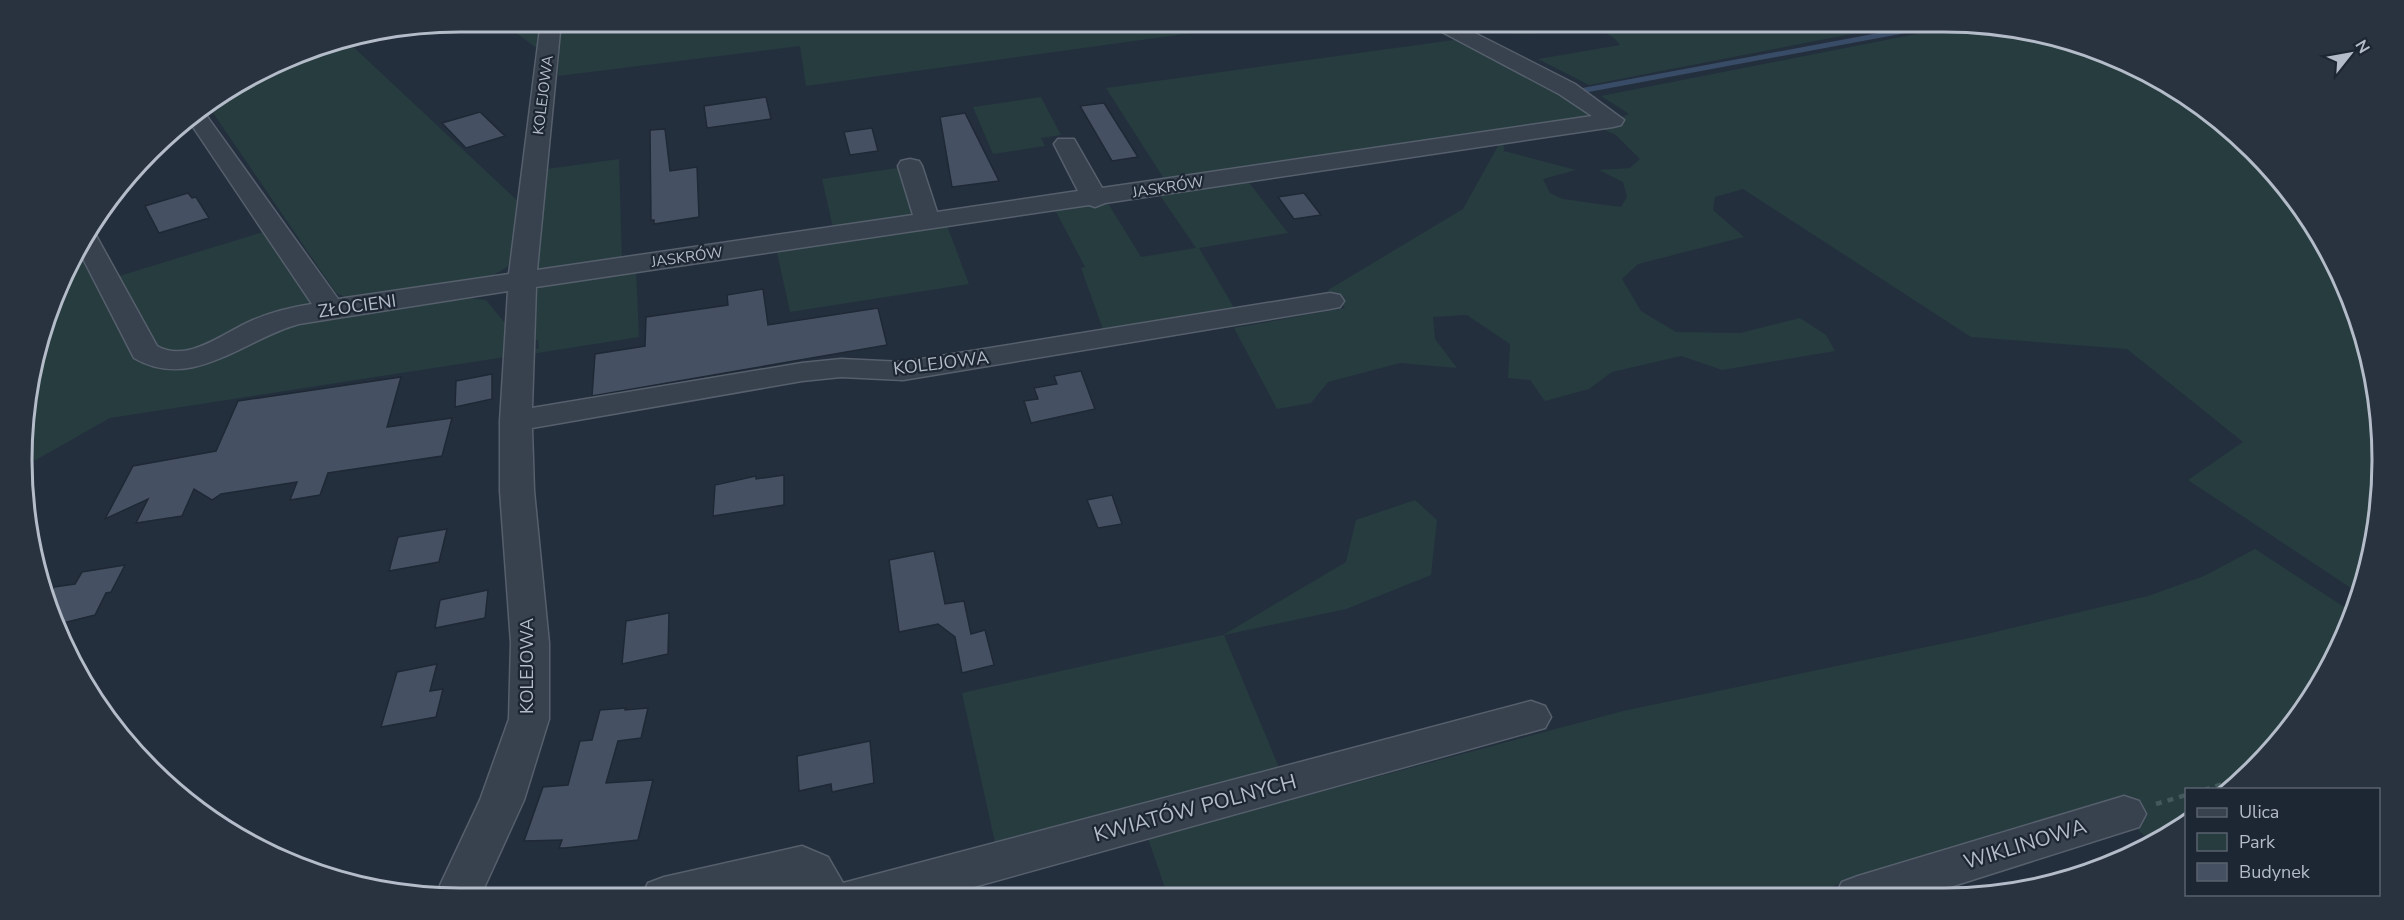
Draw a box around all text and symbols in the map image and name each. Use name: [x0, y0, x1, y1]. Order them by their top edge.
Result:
north arrow: [2320, 24, 2380, 84]
text: N: [2349, 36, 2375, 58]
street label: KOLEJOWA: [528, 54, 558, 136]
street label: JASKRÓW: [1130, 170, 1206, 203]
street label: JASKRÓW: [649, 241, 725, 272]
street label: ZŁOCIENI: [316, 289, 398, 323]
street label: KOLEJOWA: [892, 345, 990, 381]
street label: KOLEJOWA: [515, 618, 539, 714]
street label: KWIATÓW POLNYCH: [1090, 767, 1300, 849]
legend: [2185, 788, 2380, 896]
text: Ulica: [2239, 800, 2279, 824]
street label: WIKLINOWA: [1960, 812, 2090, 876]
text: Park: [2239, 830, 2276, 854]
text: Budynek: [2239, 860, 2311, 884]

